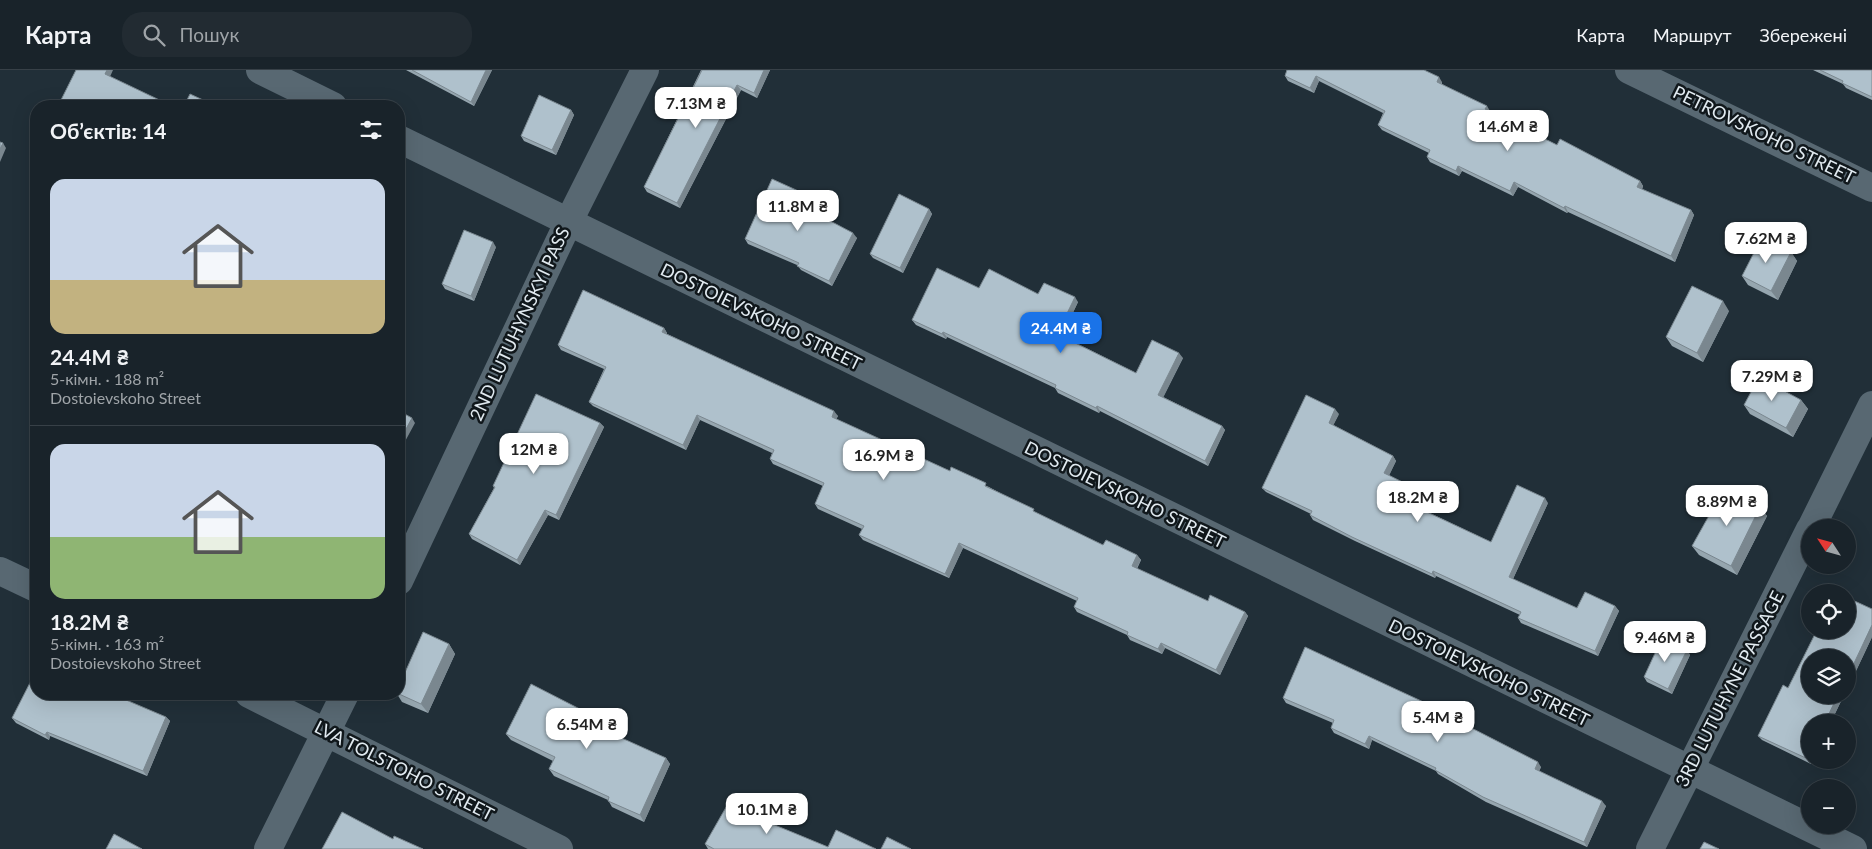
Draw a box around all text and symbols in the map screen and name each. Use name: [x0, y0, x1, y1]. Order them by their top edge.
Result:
search box: [122, 12, 472, 57]
text: Карта: [25, 20, 92, 49]
icon: search: [140, 21, 168, 49]
text: Пошук: [180, 23, 239, 46]
text: Карта: [1576, 24, 1625, 46]
text: Маршрут: [1653, 24, 1732, 46]
text: Збережені: [1760, 24, 1847, 46]
street label: PETROVSKOHO STREET: [1670, 80, 1860, 188]
pin: 7.13M ₴: [650, 87, 742, 129]
text: 7.13M ₴: [666, 93, 726, 112]
pin: 14.6M ₴: [1462, 109, 1554, 152]
icon: filters: [357, 116, 385, 144]
text: 14.6M ₴: [1478, 116, 1538, 135]
text: Об’єктів: 14: [50, 118, 166, 143]
pin: 11.8M ₴: [752, 190, 844, 232]
text: 11.8M ₴: [768, 196, 828, 215]
icon: home: [173, 211, 263, 301]
pin: 7.62M ₴: [1720, 222, 1812, 264]
street label: 2ND LUTUHYNSKYI PASS: [464, 223, 574, 424]
text: 7.62M ₴: [1736, 228, 1796, 247]
street label: DOSTOIEVSKOHO STREET: [657, 258, 866, 375]
pin: 24.4M ₴: [1015, 312, 1107, 354]
text: 24.4M ₴: [1031, 318, 1091, 337]
text: 24.4M ₴: [50, 344, 129, 369]
pin: 7.29M ₴: [1726, 360, 1818, 402]
text: 7.29M ₴: [1742, 366, 1802, 385]
text: 5-кімн. · 188 m²: [50, 369, 164, 388]
text: Dostoievskoho Street: [50, 388, 201, 407]
pin: 12M ₴: [499, 432, 569, 475]
street label: DOSTOIEVSKOHO STREET: [1021, 436, 1230, 553]
pin: 16.9M ₴: [838, 438, 930, 481]
text: 12M ₴: [510, 439, 558, 458]
text: 16.9M ₴: [854, 445, 914, 464]
icon: home: [173, 477, 263, 567]
pin: 18.2M ₴: [1372, 480, 1464, 523]
pin: 8.89M ₴: [1681, 484, 1773, 527]
text: 18.2M ₴: [1388, 487, 1448, 506]
text: 8.89M ₴: [1697, 491, 1757, 510]
north arrow: [1801, 519, 1856, 574]
map controls: [1801, 519, 1856, 834]
button: locate: [1801, 584, 1856, 639]
street label: 3RD LUTUHYNE PASSAGE: [1670, 587, 1788, 790]
text: 18.2M ₴: [50, 609, 129, 634]
street label: DOSTOIEVSKOHO STREET: [1385, 614, 1594, 731]
pin: 9.46M ₴: [1619, 620, 1711, 663]
text: 9.46M ₴: [1635, 627, 1695, 646]
text: 5-кімн. · 163 m²: [50, 634, 164, 653]
button: layers: [1801, 649, 1856, 704]
text: Dostoievskoho Street: [50, 653, 201, 672]
pin: 5.4M ₴: [1397, 700, 1479, 743]
text: 5.4M ₴: [1412, 707, 1464, 726]
pin: 6.54M ₴: [541, 708, 633, 750]
text: 6.54M ₴: [557, 714, 617, 733]
button: +: [1801, 714, 1856, 769]
street label: LVA TOLSTOHO STREET: [311, 715, 498, 825]
button: −: [1801, 779, 1856, 834]
pin: 10.1M ₴: [721, 792, 813, 835]
text: 10.1M ₴: [737, 799, 797, 818]

